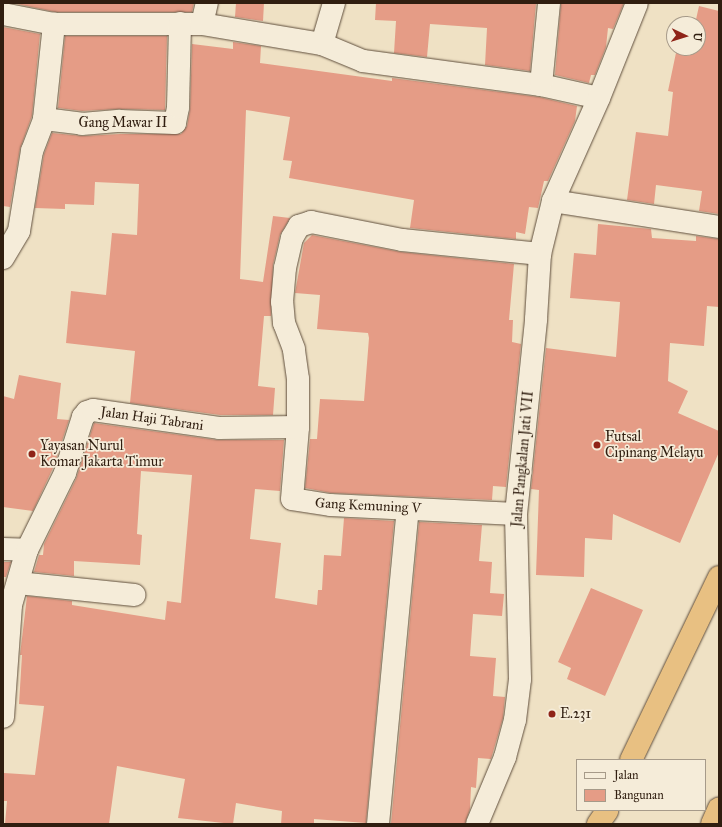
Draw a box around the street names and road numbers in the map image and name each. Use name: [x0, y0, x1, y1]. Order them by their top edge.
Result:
street label: Gang Mawar II: [79, 115, 167, 131]
street label: Jalan Pangkalan Jati VII: [509, 390, 537, 528]
street label: Jalan Haji Tabrani: [99, 403, 205, 435]
street label: Gang Kemuning V: [314, 495, 422, 517]

